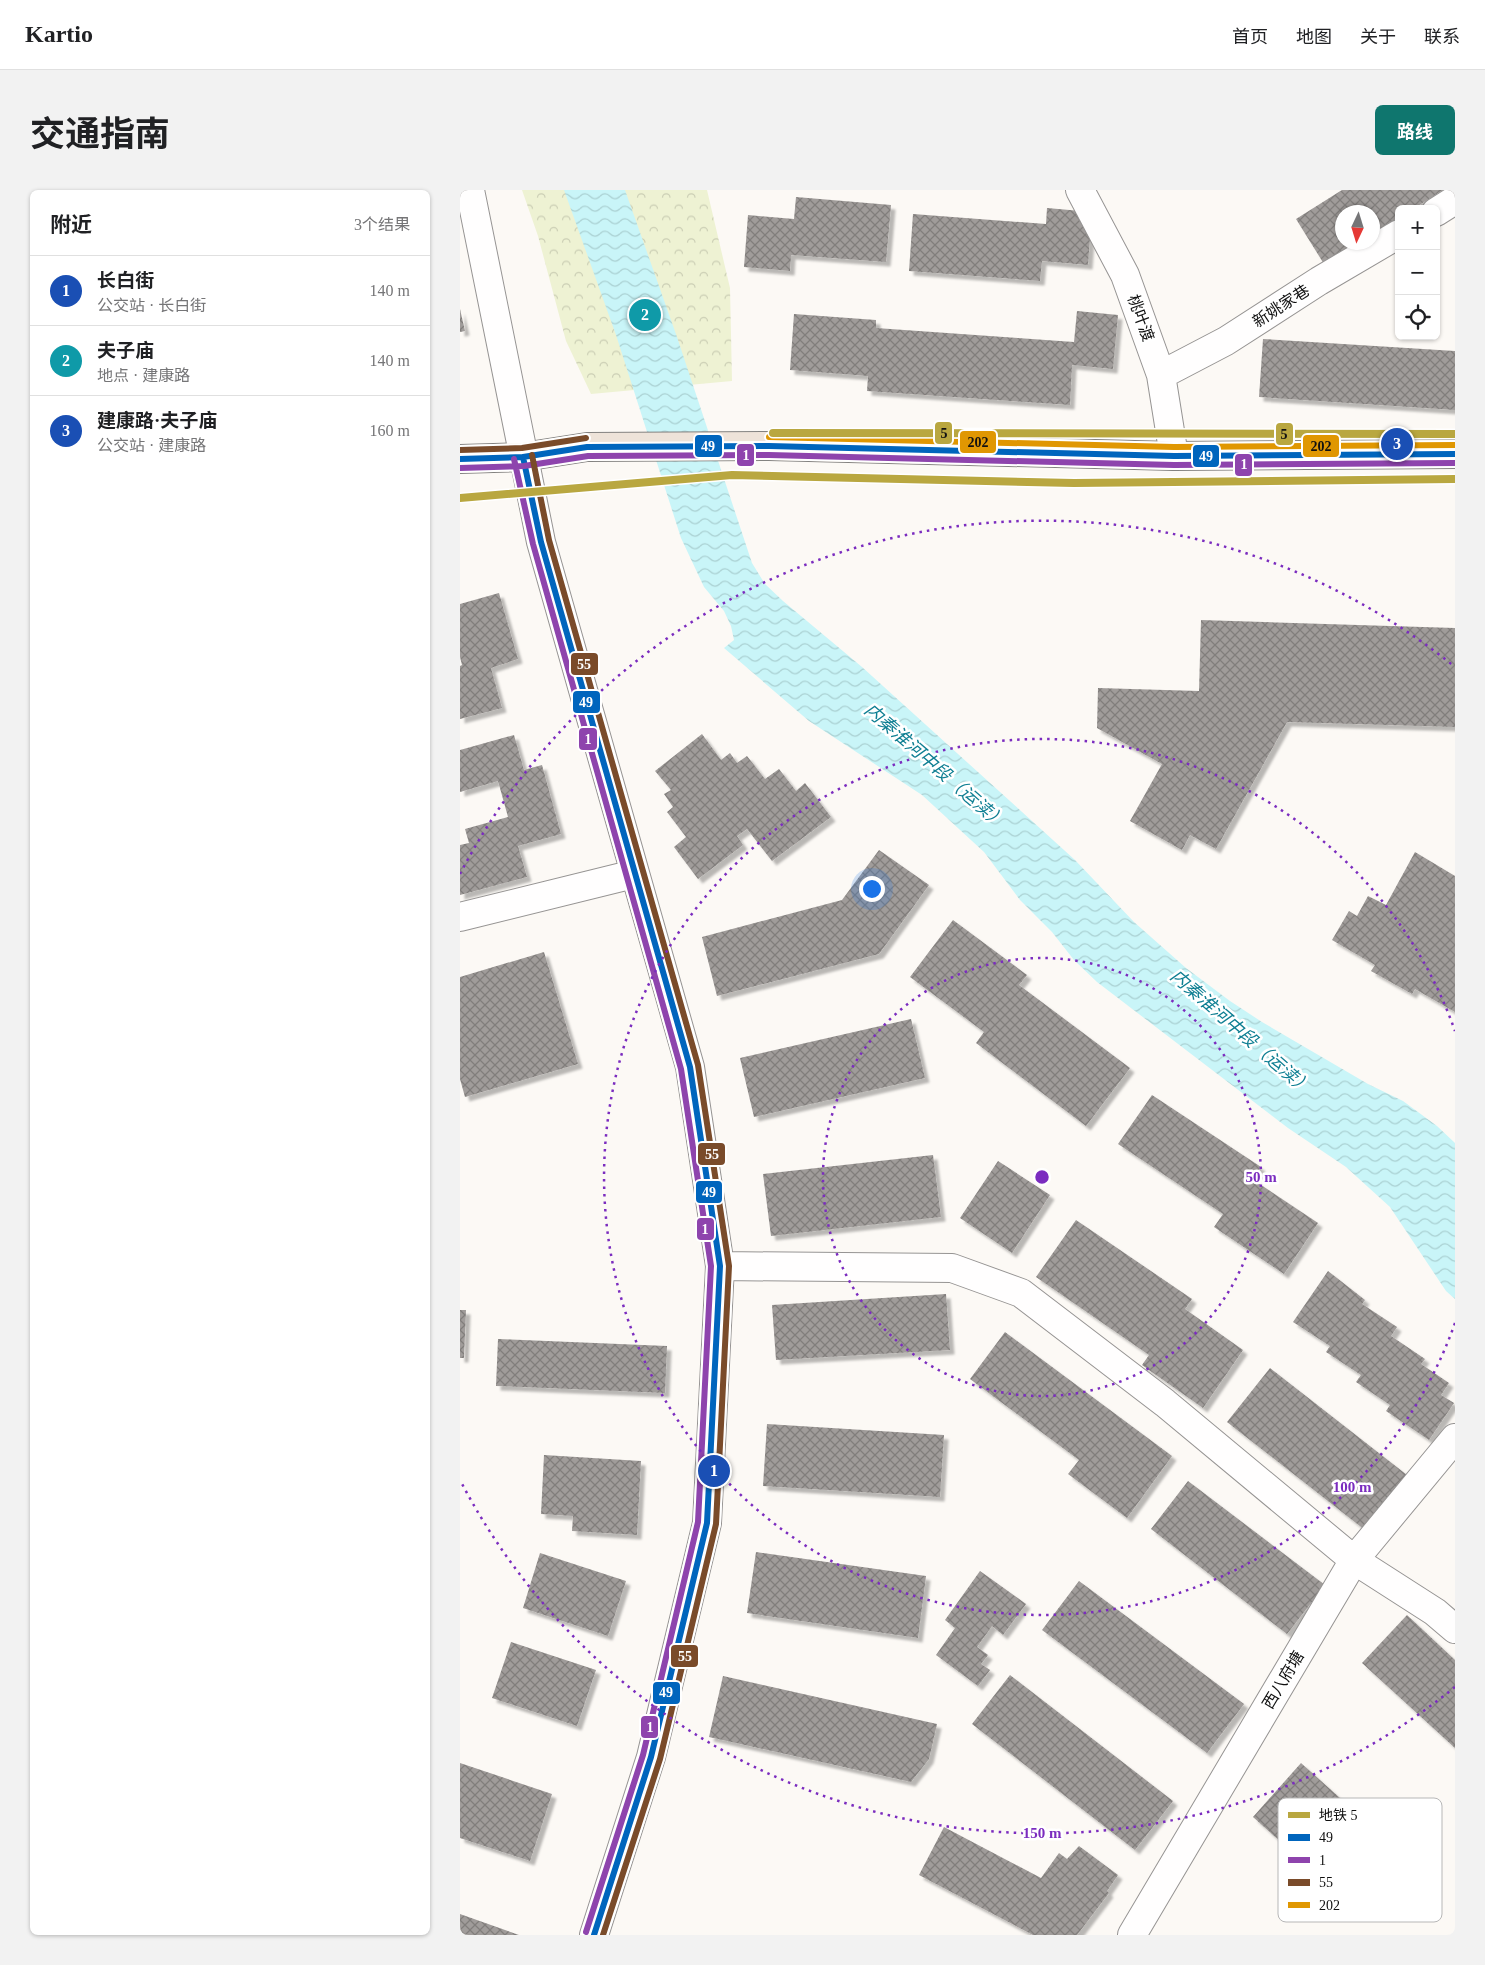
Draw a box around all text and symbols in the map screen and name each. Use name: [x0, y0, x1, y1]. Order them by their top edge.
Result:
text: Kartio: [25, 21, 93, 47]
text: 首页: [1232, 27, 1268, 47]
text: 地图: [1296, 27, 1332, 47]
text: 关于: [1360, 27, 1396, 47]
text: 联系: [1424, 27, 1460, 47]
button: 路线: [1375, 105, 1455, 155]
text: 交通指南: [30, 115, 170, 154]
north arrow: [1335, 205, 1380, 250]
map controls: [1395, 205, 1440, 340]
button: +: [1395, 205, 1440, 250]
text: 附近: [50, 213, 92, 237]
text: 3个结果: [354, 216, 410, 233]
button: −: [1395, 250, 1440, 295]
text: 长白街: [97, 270, 154, 291]
street label: 新姚家巷: [1250, 281, 1312, 331]
text: 1: [62, 282, 70, 299]
text: 140 m: [370, 282, 410, 299]
street label: 桃叶渡: [1125, 293, 1157, 343]
button: locate: [1395, 295, 1440, 340]
pin: 2: [629, 296, 661, 334]
text: 公交站 · 长白街: [97, 297, 206, 314]
text: 夫子庙: [97, 340, 154, 361]
text: 2: [62, 352, 70, 369]
text: 140 m: [370, 352, 410, 369]
text: 地点 · 建康路: [97, 367, 190, 384]
text: 建康路·夫子庙: [97, 410, 217, 431]
line badge: 5: [934, 421, 953, 445]
text: 3: [62, 422, 70, 439]
text: 160 m: [370, 422, 410, 439]
line badge: 5: [1275, 422, 1294, 446]
pin: 3: [1381, 425, 1413, 463]
text: 5: [941, 426, 948, 441]
text: 5: [1281, 427, 1288, 442]
line badge: 202: [959, 430, 997, 454]
line badge: 49: [694, 434, 723, 458]
line badge: 202: [1302, 434, 1340, 458]
text: 202: [968, 435, 989, 450]
text: 公交站 · 建康路: [97, 437, 206, 454]
text: 49: [701, 439, 715, 454]
text: 202: [1311, 439, 1332, 454]
line badge: 1: [736, 443, 755, 467]
line badge: 49: [1192, 444, 1220, 468]
text: 1: [743, 448, 750, 463]
text: 49: [1199, 449, 1213, 464]
line badge: 1: [1234, 453, 1253, 477]
text: 1: [1241, 457, 1248, 472]
line badge: 55: [570, 652, 599, 676]
text: 55: [577, 657, 591, 672]
line badge: 49: [572, 690, 601, 714]
text: 49: [579, 695, 593, 710]
water label: 内秦淮河中段（运渎）: [861, 699, 1009, 833]
line badge: 1: [578, 727, 598, 751]
text: 1: [585, 732, 592, 747]
your location: [859, 876, 885, 902]
water label: 内秦淮河中段（运渎）: [1167, 965, 1315, 1099]
line badge: 55: [697, 1142, 726, 1166]
text: 55: [705, 1147, 719, 1162]
centre of rings: [1033, 1168, 1051, 1186]
text: 50 m: [1245, 1169, 1277, 1185]
line badge: 49: [695, 1180, 723, 1204]
text: 49: [702, 1185, 716, 1200]
line badge: 1: [696, 1217, 715, 1241]
text: 1: [702, 1222, 709, 1237]
pin: 1: [698, 1452, 730, 1490]
text: 100 m: [1333, 1479, 1372, 1495]
line badge: 55: [670, 1644, 699, 1668]
street label: 西八府塘: [1259, 1648, 1307, 1712]
text: 55: [678, 1649, 692, 1664]
line badge: 49: [652, 1681, 681, 1705]
text: 49: [659, 1685, 673, 1700]
line badge: 1: [640, 1715, 659, 1739]
text: 1: [647, 1720, 654, 1735]
legend: [1278, 1798, 1442, 1922]
text: 地铁 5: [1319, 1808, 1358, 1823]
text: 150 m: [1023, 1825, 1062, 1841]
text: 49: [1319, 1830, 1333, 1845]
text: 1: [1319, 1853, 1326, 1868]
text: 55: [1319, 1875, 1333, 1890]
text: 202: [1319, 1898, 1340, 1913]

